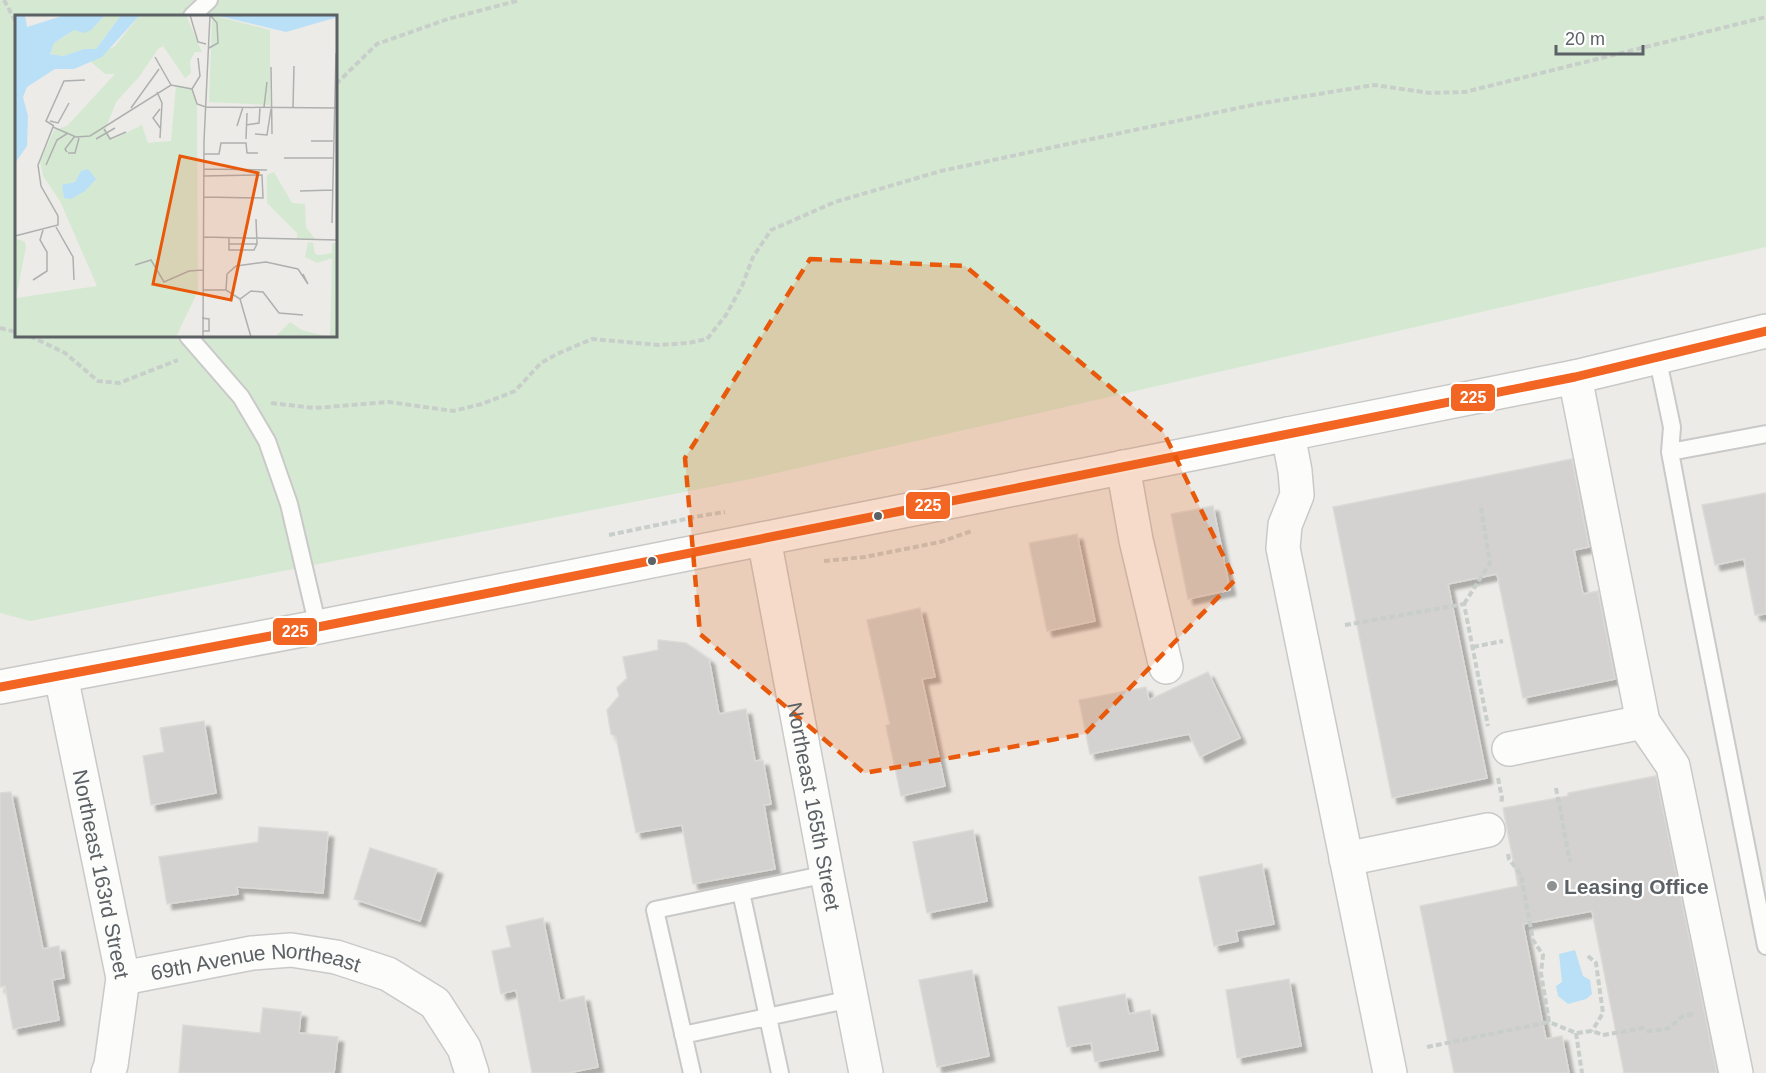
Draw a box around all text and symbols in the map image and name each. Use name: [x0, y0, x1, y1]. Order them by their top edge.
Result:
inset map: [15, 15, 338, 338]
scale bar: [1556, 18, 1643, 56]
text: 20 m: [1565, 29, 1605, 49]
line badge: 225: [1450, 383, 1496, 412]
text: 225: [1460, 389, 1486, 406]
line badge: 225: [905, 491, 951, 520]
text: 225: [915, 497, 941, 514]
unlabelled marker: [872, 510, 884, 522]
unlabelled marker: [646, 555, 658, 567]
line badge: 225: [272, 617, 318, 646]
text: 225: [282, 623, 308, 640]
street label: Northeast 165th Street: [783, 700, 845, 913]
street label: Northeast 163rd Street: [69, 767, 134, 980]
place label: Leasing Office: [1564, 875, 1709, 898]
marker: Leasing Office: [1545, 879, 1559, 893]
street label: 69th Avenue Northeast: [149, 938, 364, 984]

